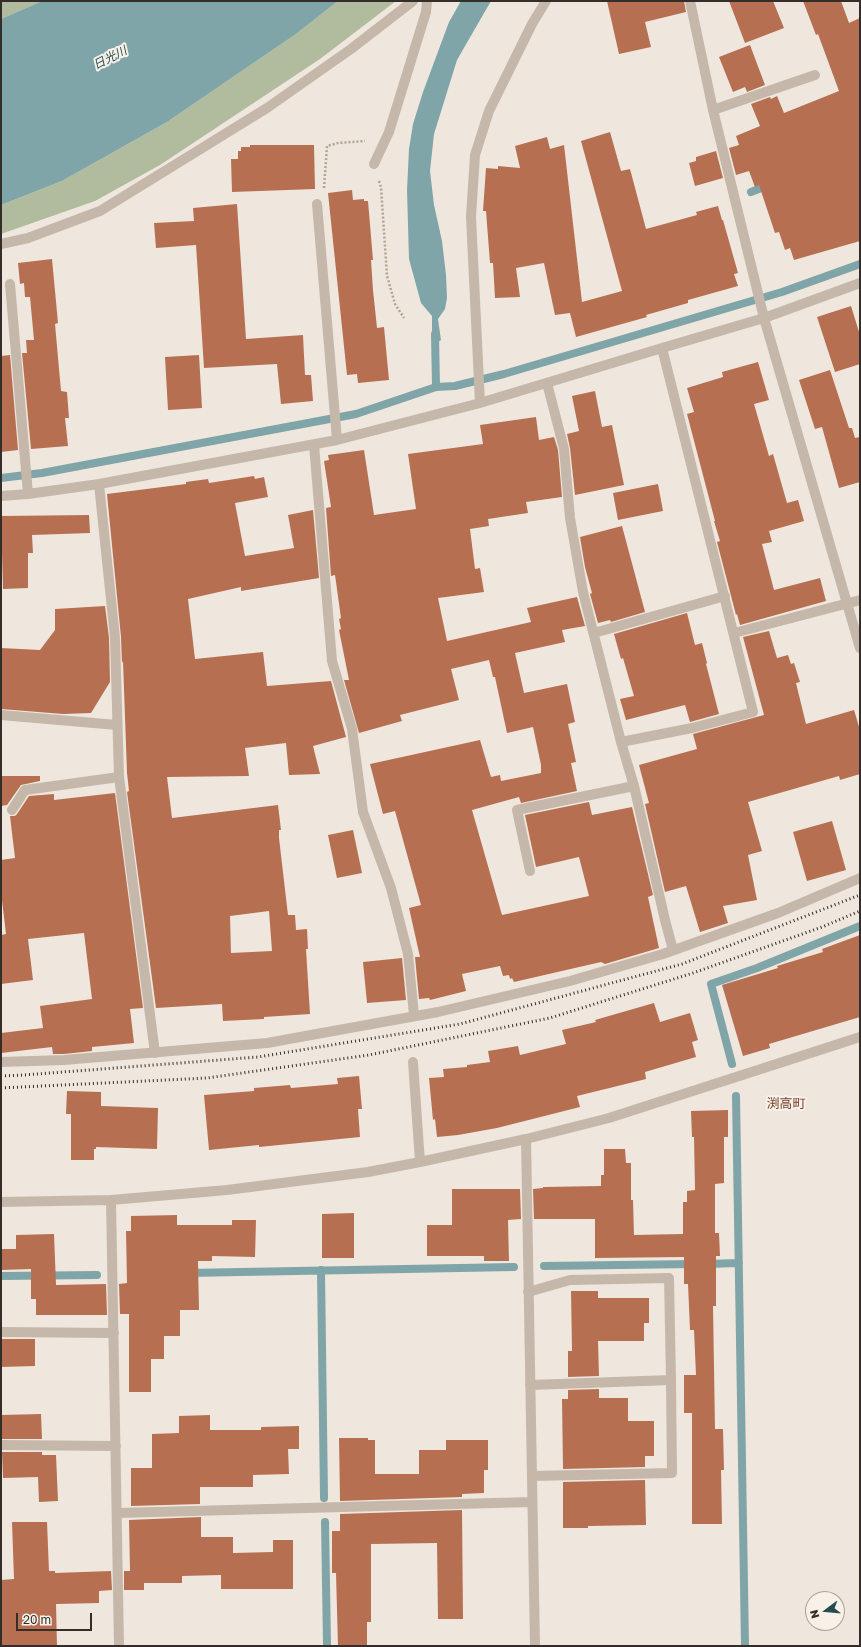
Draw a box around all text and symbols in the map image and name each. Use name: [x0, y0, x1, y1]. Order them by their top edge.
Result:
water label: 日光川: [91, 43, 129, 73]
district label: 渕高町: [767, 1096, 805, 1112]
north arrow: [805, 1591, 845, 1631]
scale bar: [18, 1605, 94, 1631]
text: N: [807, 1608, 821, 1620]
text: 20 m: [23, 1612, 51, 1627]

